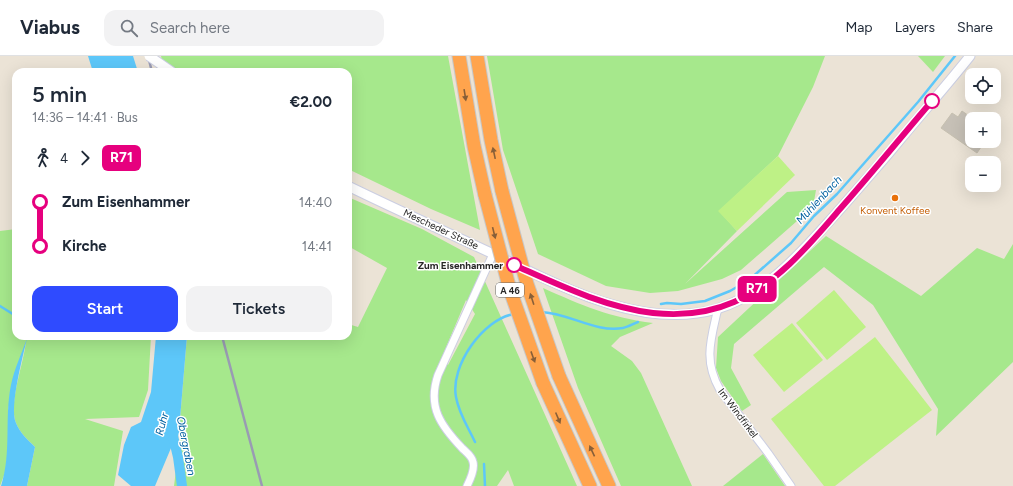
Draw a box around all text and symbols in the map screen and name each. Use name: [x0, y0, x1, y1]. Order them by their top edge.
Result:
search box: [104, 10, 384, 46]
text: Viabus: [20, 16, 80, 39]
icon: search: [118, 17, 140, 39]
text: Search here: [150, 19, 230, 37]
text: Map: [845, 19, 873, 36]
text: Layers: [895, 19, 935, 36]
text: Share: [957, 19, 993, 36]
map controls: [965, 68, 1001, 192]
button: locate: [965, 68, 1001, 104]
text: 5 min: [32, 81, 87, 108]
one-way arrow: [462, 88, 468, 101]
text: €2.00: [290, 93, 332, 111]
unlabelled marker: [924, 93, 940, 109]
text: 14:36 – 14:41 · Bus: [32, 110, 138, 125]
button: +: [965, 112, 1001, 148]
one-way arrow: [490, 146, 496, 159]
icon: walk: [32, 147, 54, 169]
icon: forward: [74, 147, 96, 169]
text: R71: [110, 149, 133, 166]
text: 4: [60, 151, 68, 166]
button: −: [965, 156, 1001, 192]
water label: Mühlenbach: [793, 173, 845, 227]
text: Zum Eisenhammer: [62, 193, 190, 211]
marker: Konvent Koffee: [890, 193, 900, 203]
text: 14:40: [299, 195, 332, 210]
place label: Konvent Koffee: [860, 204, 930, 217]
street label: Mescheder Straße: [401, 206, 481, 252]
one-way arrow: [492, 227, 498, 239]
text: Kirche: [62, 237, 107, 255]
text: 14:41: [302, 239, 332, 254]
marker: Zum Eisenhammer: [506, 257, 522, 273]
place label: Zum Eisenhammer: [418, 259, 503, 272]
line badge: R71: [734, 276, 780, 302]
text: R71: [746, 280, 768, 297]
road number: A 46: [496, 283, 524, 297]
button: Start: [32, 286, 178, 332]
button: Tickets: [186, 286, 332, 332]
one-way arrow: [529, 293, 535, 305]
one-way arrow: [531, 351, 537, 363]
street label: Im Windfirkel: [715, 386, 761, 440]
water label: Ruhr: [153, 410, 172, 437]
one-way arrow: [556, 413, 562, 425]
water label: Obergraben: [174, 415, 198, 477]
one-way arrow: [589, 445, 595, 456]

